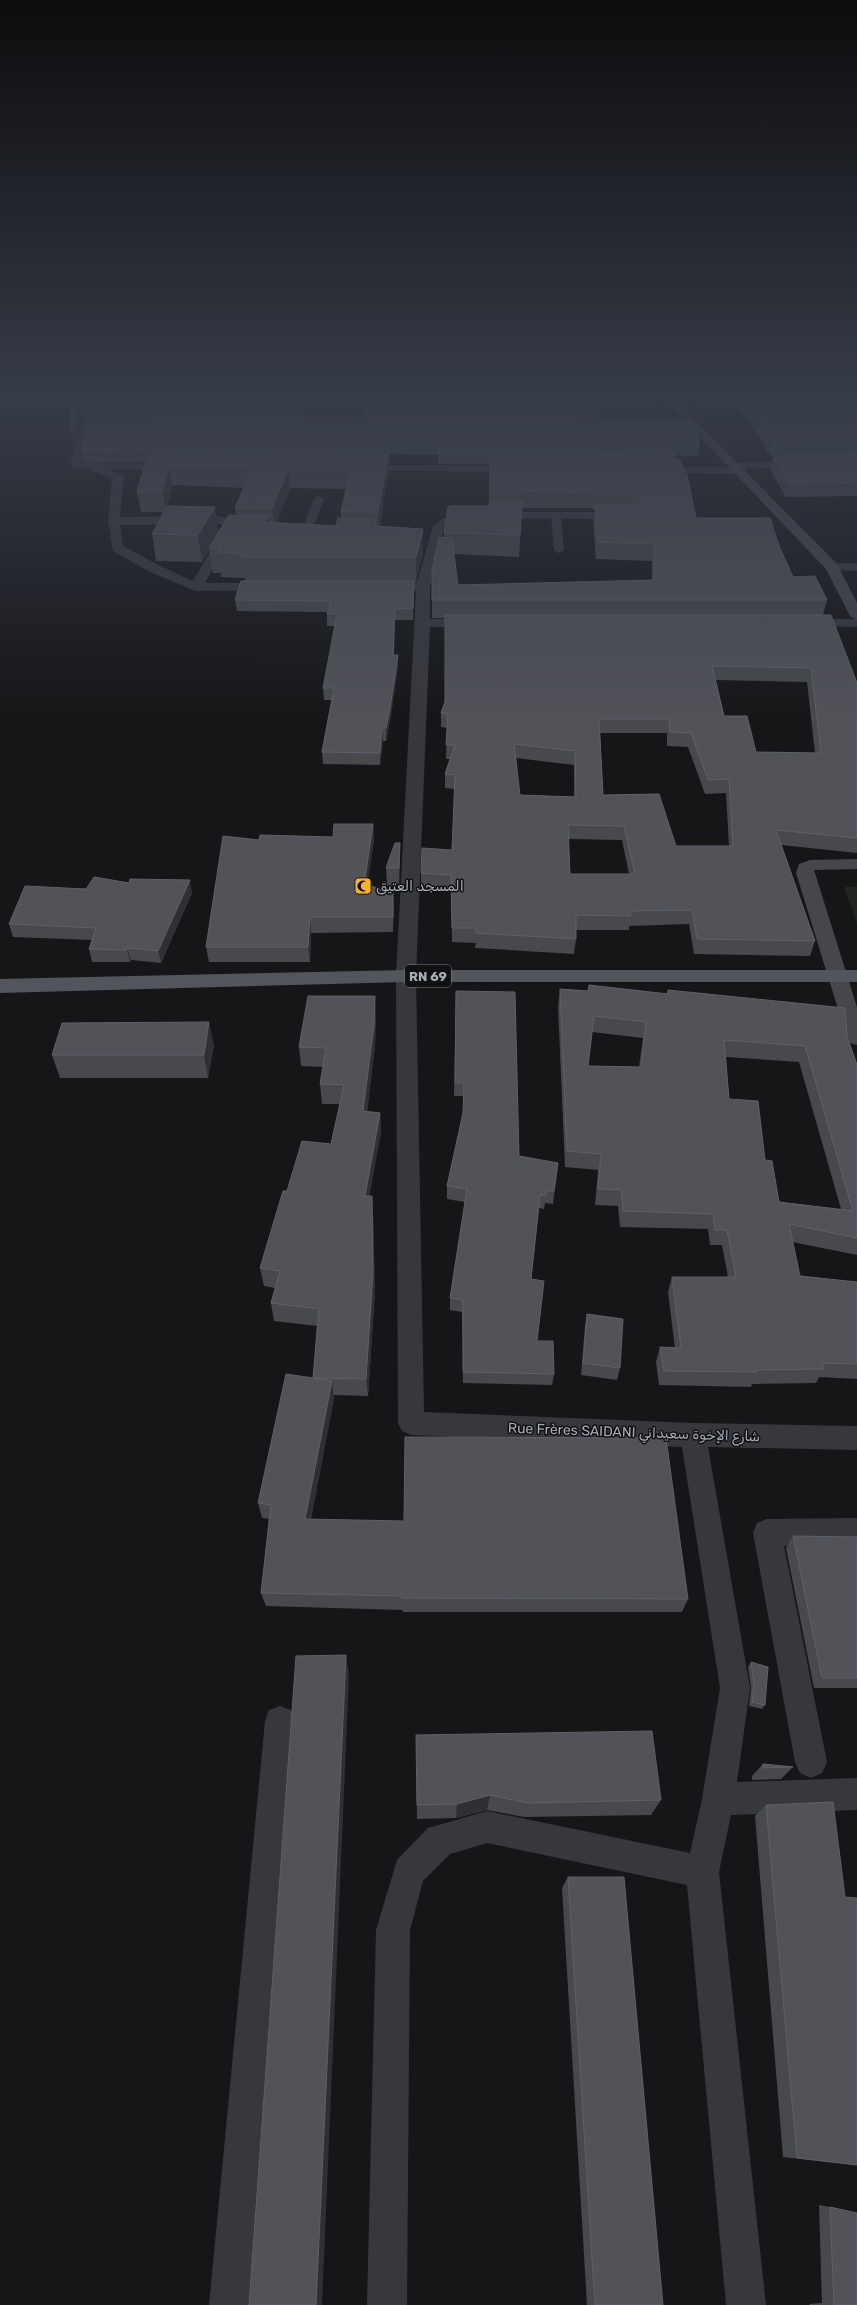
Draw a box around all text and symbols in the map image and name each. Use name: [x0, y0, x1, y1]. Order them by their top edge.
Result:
mosque icon: المسجد العتيق: [353, 876, 373, 896]
place label: المسجد العتيق: [376, 878, 464, 895]
road number: RN 69: [405, 965, 451, 987]
street label: Rue Frères SAIDANI شارع الإخوة سعيداني: [508, 1420, 760, 1447]

